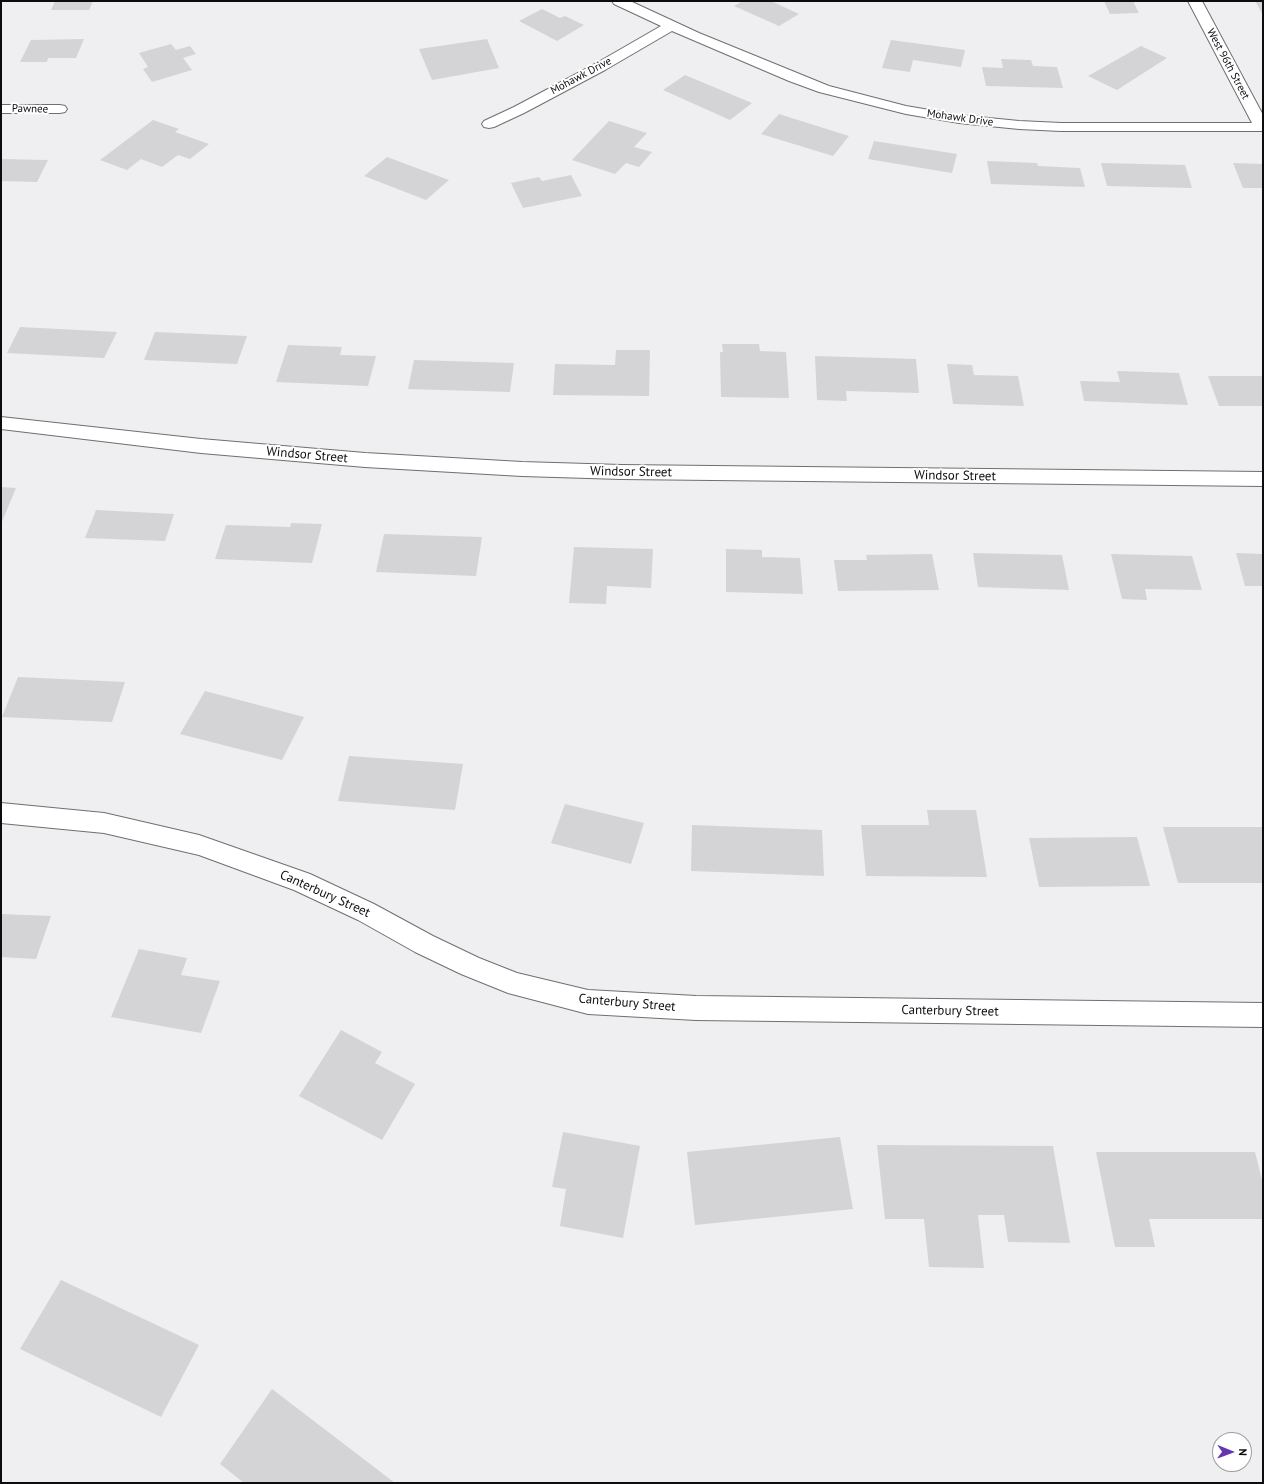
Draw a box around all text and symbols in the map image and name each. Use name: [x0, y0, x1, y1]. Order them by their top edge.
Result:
street label: West 96th Street: [1204, 26, 1252, 102]
street label: Mohawk Drive: [548, 54, 614, 98]
street label: Pawnee: [12, 102, 48, 116]
street label: Mohawk Drive: [926, 107, 994, 129]
street label: Windsor Street: [266, 444, 348, 466]
street label: Windsor Street: [590, 463, 672, 481]
street label: Windsor Street: [914, 467, 996, 485]
street label: Canterbury Street: [277, 867, 373, 921]
street label: Canterbury Street: [578, 991, 676, 1015]
street label: Canterbury Street: [901, 1002, 999, 1020]
north arrow: [1212, 1432, 1252, 1472]
text: N: [1236, 1448, 1250, 1456]

